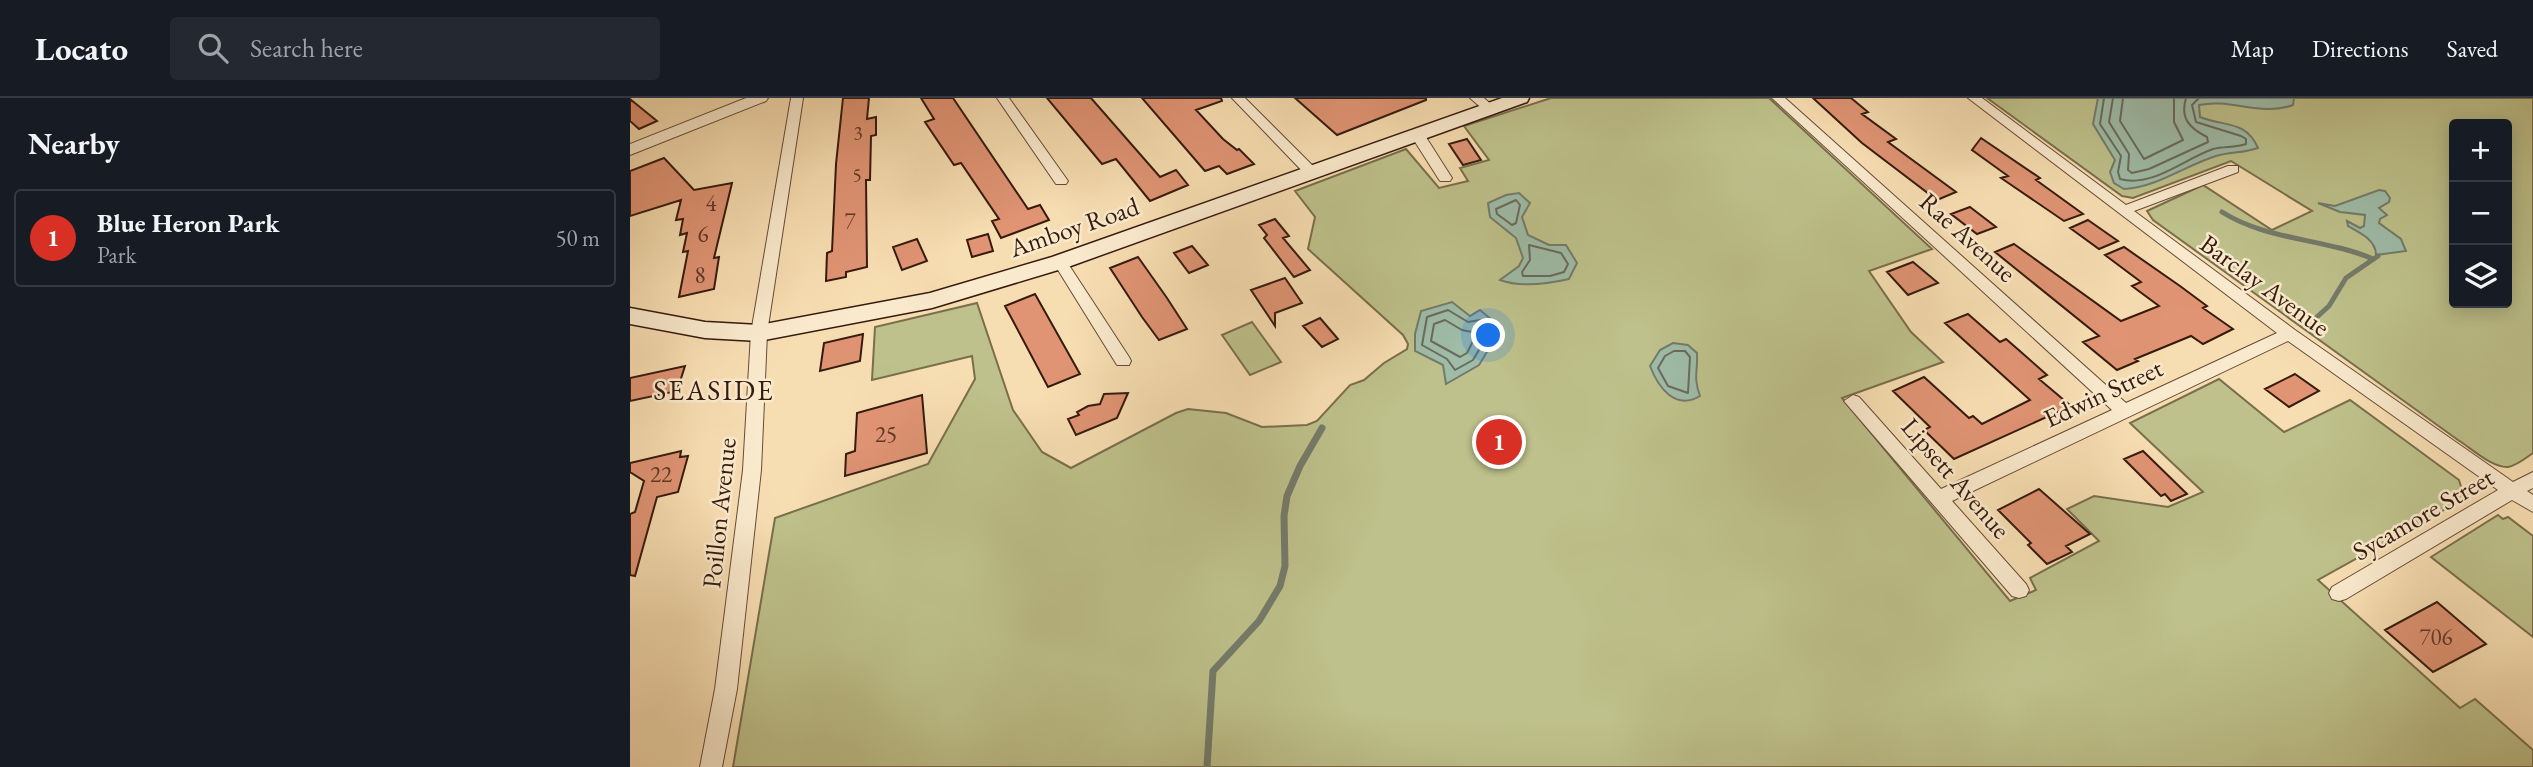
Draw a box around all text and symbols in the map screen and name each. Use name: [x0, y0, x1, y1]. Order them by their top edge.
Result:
search box: [170, 17, 660, 80]
text: Locato: [35, 27, 128, 70]
icon: search: [194, 29, 232, 67]
text: Search here: [250, 31, 363, 65]
text: Map: [2231, 33, 2274, 64]
text: Directions: [2312, 33, 2409, 64]
text: Saved: [2447, 33, 2498, 64]
map controls: [2449, 119, 2512, 308]
button: +: [2449, 119, 2512, 182]
house number: 3: [853, 121, 863, 146]
text: Nearby: [28, 124, 120, 163]
house number: 5: [852, 163, 862, 188]
button: −: [2449, 182, 2512, 245]
street label: Rae Avenue: [1912, 185, 2024, 289]
house number: 4: [705, 188, 717, 218]
street label: Amboy Road: [1004, 189, 1144, 265]
text: Blue Heron Park: [97, 206, 279, 240]
house number: 7: [844, 206, 856, 236]
house number: 6: [697, 219, 709, 249]
text: 1: [47, 223, 59, 253]
text: 50 m: [555, 223, 600, 253]
street label: Barclay Avenue: [2193, 226, 2337, 344]
text: Park: [97, 240, 136, 270]
button: layers: [2449, 245, 2512, 308]
house number: 8: [694, 260, 706, 290]
your location: [1471, 318, 1505, 352]
street label: Edwin Street: [2038, 351, 2168, 435]
district label: SEASIDE: [653, 372, 775, 408]
street label: Lipsett Avenue: [1894, 410, 2018, 546]
pin: 1: [1476, 416, 1522, 468]
house number: 25: [875, 419, 897, 449]
street label: Poillon Avenue: [694, 436, 744, 590]
house number: 22: [650, 459, 672, 489]
street label: Sycamore Street: [2346, 460, 2500, 568]
house number: 706: [2419, 622, 2453, 652]

